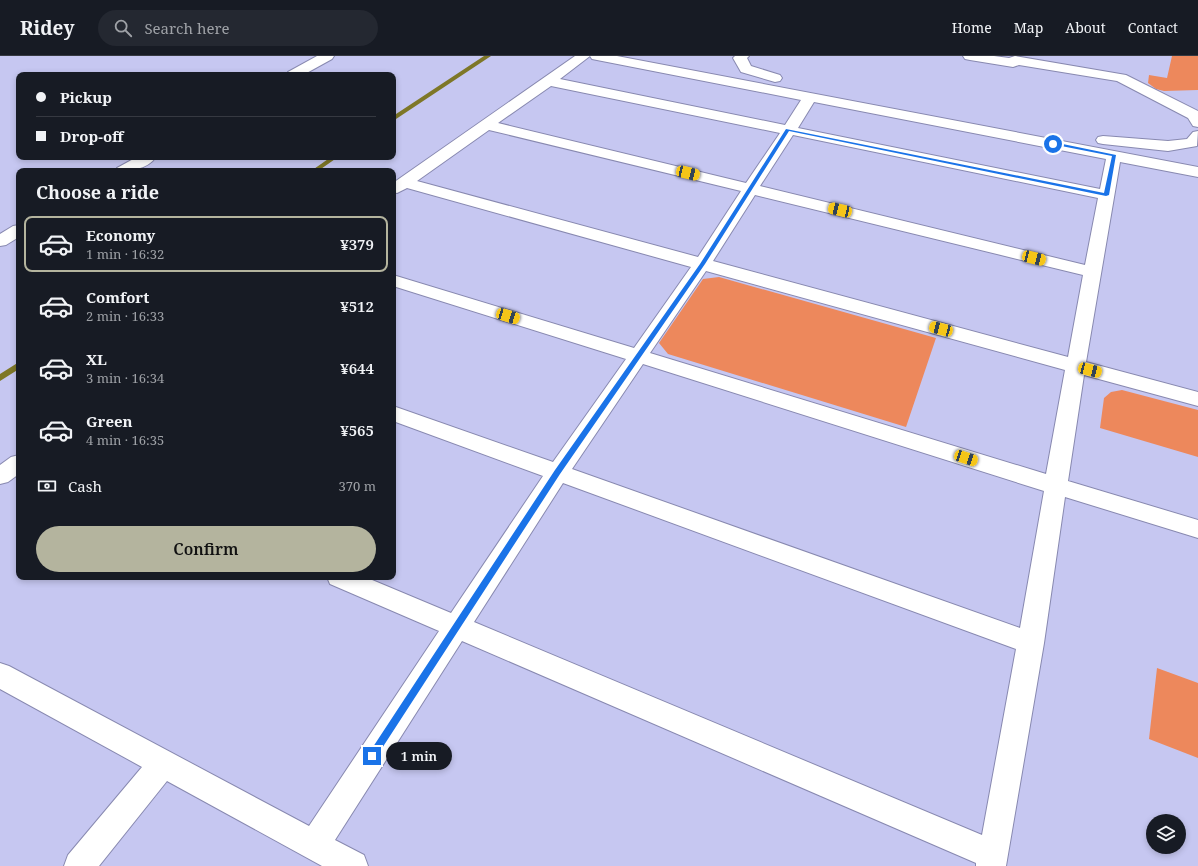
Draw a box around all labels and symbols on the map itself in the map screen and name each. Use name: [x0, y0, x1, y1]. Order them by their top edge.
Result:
route start: [1044, 135, 1062, 153]
car: [675, 164, 701, 182]
car: [827, 201, 853, 219]
car: [1021, 249, 1047, 267]
car: [495, 307, 521, 325]
car: [928, 320, 954, 338]
car: [1077, 361, 1103, 379]
car: [953, 449, 979, 467]
callout: 1 min: [386, 742, 452, 770]
route end: [363, 747, 381, 765]

